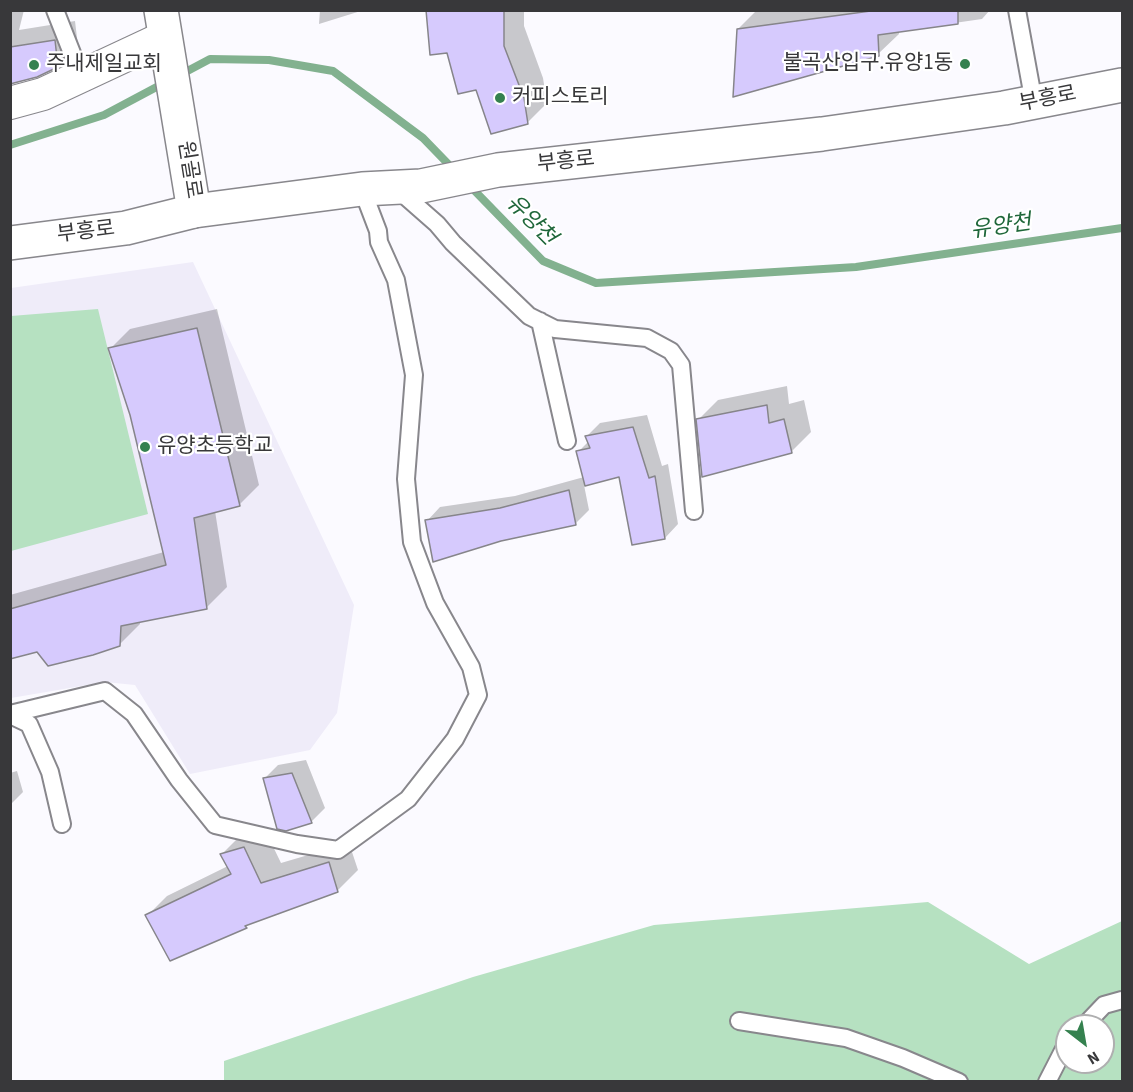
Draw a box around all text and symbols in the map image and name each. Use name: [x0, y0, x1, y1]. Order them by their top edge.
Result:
place label: 불곡산입구.유양1동: [783, 51, 953, 77]
place label: 주내제일교회: [46, 52, 162, 78]
marker: 불곡산입구.유양1동: [958, 57, 972, 71]
marker: 주내제일교회: [27, 58, 41, 72]
street label: 부흥로: [1017, 82, 1079, 118]
place label: 커피스토리: [512, 85, 609, 111]
marker: 커피스토리: [493, 91, 507, 105]
street label: 원골로: [171, 139, 205, 201]
street label: 부흥로: [536, 147, 596, 179]
water label: 유양천: [499, 190, 561, 252]
water label: 유양천: [969, 211, 1033, 245]
street label: 부흥로: [56, 217, 116, 249]
place label: 유양초등학교: [157, 434, 273, 460]
marker: 유양초등학교: [138, 440, 152, 454]
north arrow: [1055, 1014, 1115, 1074]
text: N: [1083, 1046, 1103, 1070]

